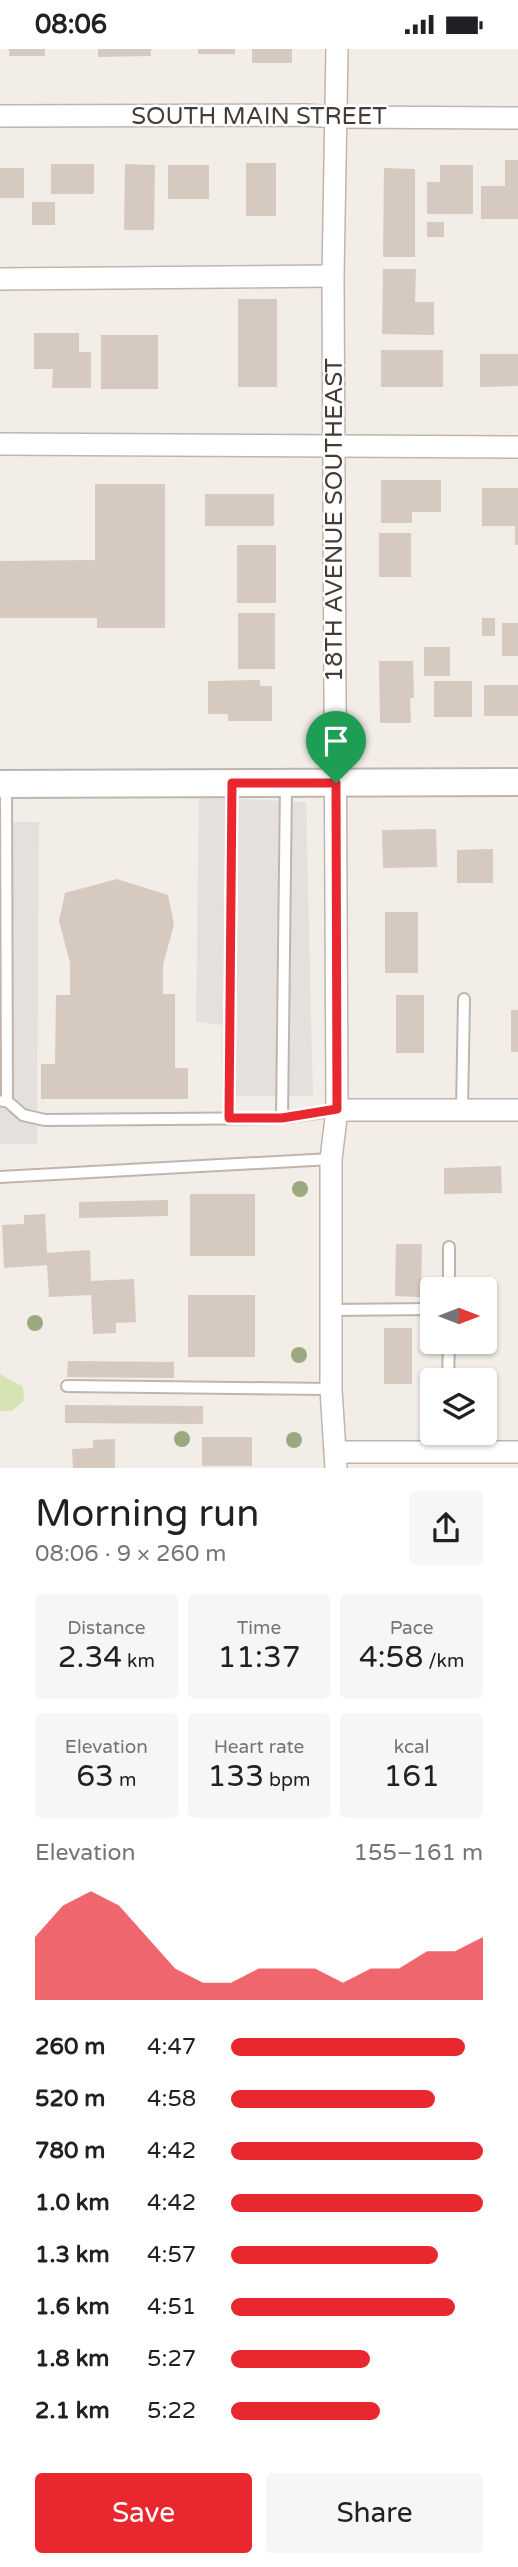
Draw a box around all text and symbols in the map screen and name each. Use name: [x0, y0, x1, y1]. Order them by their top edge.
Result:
text: 08:06: [35, 9, 107, 40]
street label: SOUTH MAIN STREET: [131, 102, 387, 131]
street label: 18TH AVENUE SOUTHEAST: [320, 358, 349, 682]
pin: [306, 711, 366, 783]
icon: arrive: [317, 722, 355, 760]
north arrow: [420, 1277, 497, 1355]
map controls: [420, 1277, 497, 1445]
button: layers: [420, 1368, 497, 1445]
text: Morning run: [35, 1491, 259, 1537]
button: share: [409, 1491, 483, 1565]
text: 08:06 · 9 × 260 m: [35, 1540, 226, 1568]
text: Distance: [67, 1617, 145, 1639]
text: Time: [237, 1617, 281, 1639]
text: Pace: [390, 1617, 434, 1639]
text: 2.34: [58, 1639, 122, 1676]
text: 11:37: [217, 1639, 301, 1676]
text: 4:58: [359, 1639, 423, 1676]
text: km: [122, 1650, 155, 1672]
text: /km: [423, 1650, 464, 1672]
text: Elevation: [65, 1736, 148, 1758]
text: Heart rate: [214, 1736, 304, 1758]
text: kcal: [394, 1736, 430, 1758]
text: 63: [76, 1758, 114, 1795]
text: 133: [208, 1758, 264, 1795]
text: 161: [383, 1758, 440, 1795]
text: m: [114, 1769, 136, 1791]
text: bpm: [264, 1769, 310, 1791]
text: Elevation: [35, 1839, 136, 1867]
text: 155–161 m: [354, 1839, 483, 1867]
text: 260 m: [35, 2033, 105, 2061]
text: 4:47: [147, 2033, 196, 2061]
text: 520 m: [35, 2085, 105, 2113]
text: 4:58: [147, 2085, 196, 2113]
text: 780 m: [35, 2137, 105, 2165]
text: 4:42: [147, 2137, 196, 2165]
text: 1.0 km: [35, 2189, 110, 2217]
text: 4:42: [147, 2189, 196, 2217]
text: 1.3 km: [35, 2241, 110, 2269]
text: 4:57: [147, 2241, 196, 2269]
text: 1.6 km: [35, 2293, 110, 2321]
text: 4:51: [147, 2293, 196, 2321]
text: 1.8 km: [35, 2345, 109, 2373]
text: 5:27: [147, 2345, 196, 2373]
text: 2.1 km: [35, 2397, 110, 2425]
text: 5:22: [147, 2397, 196, 2425]
button: Save: [35, 2473, 252, 2553]
button: Share: [266, 2473, 483, 2553]

